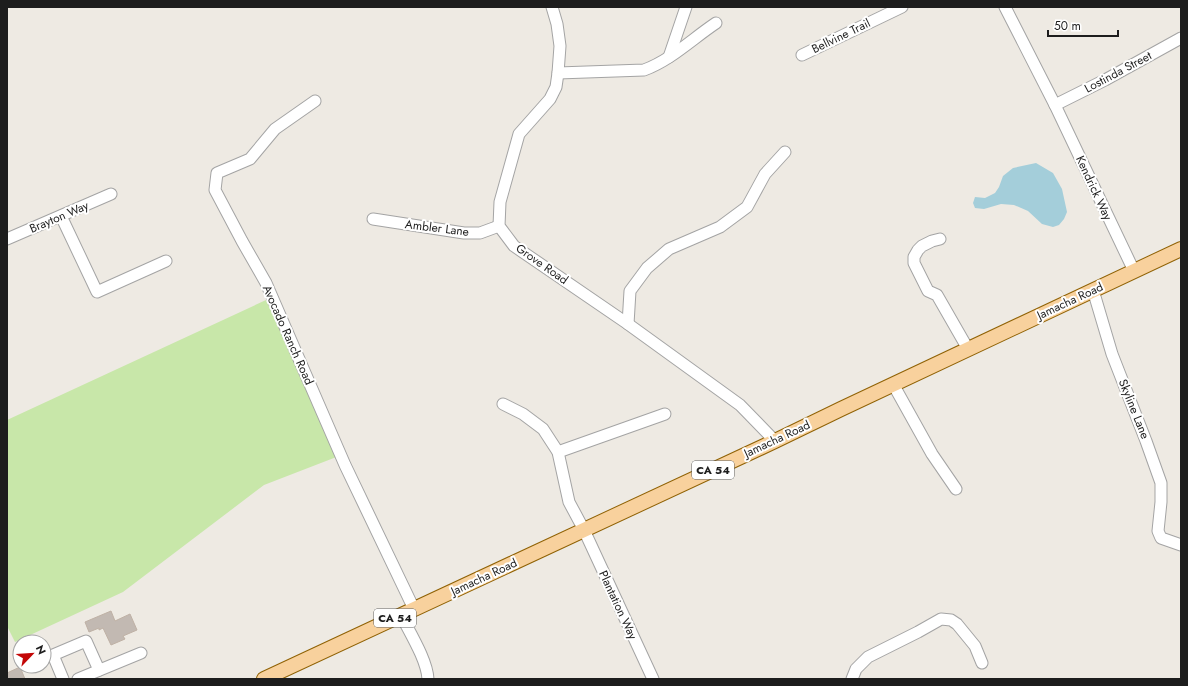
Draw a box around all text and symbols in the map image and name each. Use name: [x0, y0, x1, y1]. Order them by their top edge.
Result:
scale bar: [1048, 12, 1118, 38]
street label: Bellvine Trail: [809, 14, 873, 58]
text: 50 m: [1054, 17, 1081, 35]
street label: Lostinda Street: [1081, 47, 1155, 97]
street label: Kendrick Way: [1071, 153, 1117, 224]
street label: Brayton Way: [27, 196, 92, 238]
street label: Ambler Lane: [404, 215, 470, 241]
street label: Grove Road: [512, 239, 572, 289]
street label: Jamacha Road: [1032, 278, 1106, 325]
street label: Avocado Ranch Road: [258, 282, 318, 388]
street label: Skyline Lane: [1114, 376, 1154, 442]
street label: Jamacha Road: [739, 416, 813, 463]
road number: CA 54: [692, 461, 734, 479]
street label: Jamacha Road: [446, 554, 520, 601]
street label: Plantation Way: [594, 568, 642, 643]
road number: CA 54: [374, 609, 416, 627]
north arrow: [12, 634, 52, 674]
text: N: [32, 642, 50, 657]

